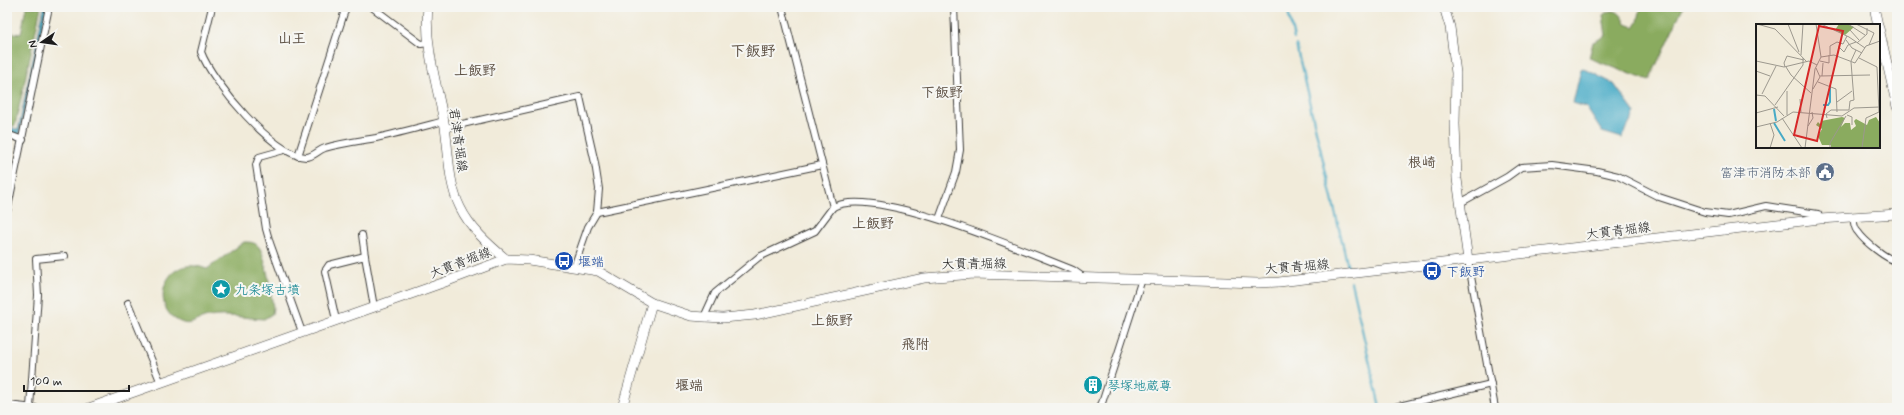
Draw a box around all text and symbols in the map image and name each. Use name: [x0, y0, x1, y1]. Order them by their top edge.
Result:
north arrow: [22, 22, 62, 62]
inset map: [1756, 24, 1880, 148]
district label: 山王: [278, 30, 306, 48]
text: N: [26, 39, 41, 49]
district label: 下飯野: [730, 42, 776, 62]
district label: 上飯野: [454, 62, 496, 80]
district label: 下飯野: [921, 84, 963, 102]
street label: 君津青堀線: [445, 107, 471, 175]
district label: 根崎: [1408, 154, 1436, 172]
public building icon: 富津市消防本部: [1814, 161, 1836, 183]
place label: 富津市消防本部: [1720, 165, 1811, 182]
district label: 上飯野: [852, 215, 894, 233]
street label: 大貫青堀線: [1585, 219, 1652, 244]
street label: 大貫青堀線: [427, 243, 495, 283]
bus stop icon: 堰端: [553, 250, 575, 272]
place label: 堰端: [578, 254, 604, 271]
street label: 大貫青堀線: [941, 255, 1008, 274]
street label: 大貫青堀線: [1264, 256, 1331, 279]
bus stop icon: 下飯野: [1421, 260, 1443, 282]
place label: 下飯野: [1446, 264, 1485, 281]
place icon: 九条塚古墳: [210, 278, 232, 300]
place label: 九条塚古墳: [235, 282, 300, 299]
district label: 上飯野: [811, 312, 853, 330]
district label: 飛附: [901, 336, 929, 354]
scale bar: [24, 367, 129, 393]
text: 100 m: [30, 374, 62, 390]
building icon: 琴塚地蔵尊: [1082, 374, 1104, 396]
district label: 堰端: [675, 377, 703, 395]
place label: 琴塚地蔵尊: [1107, 378, 1172, 395]

